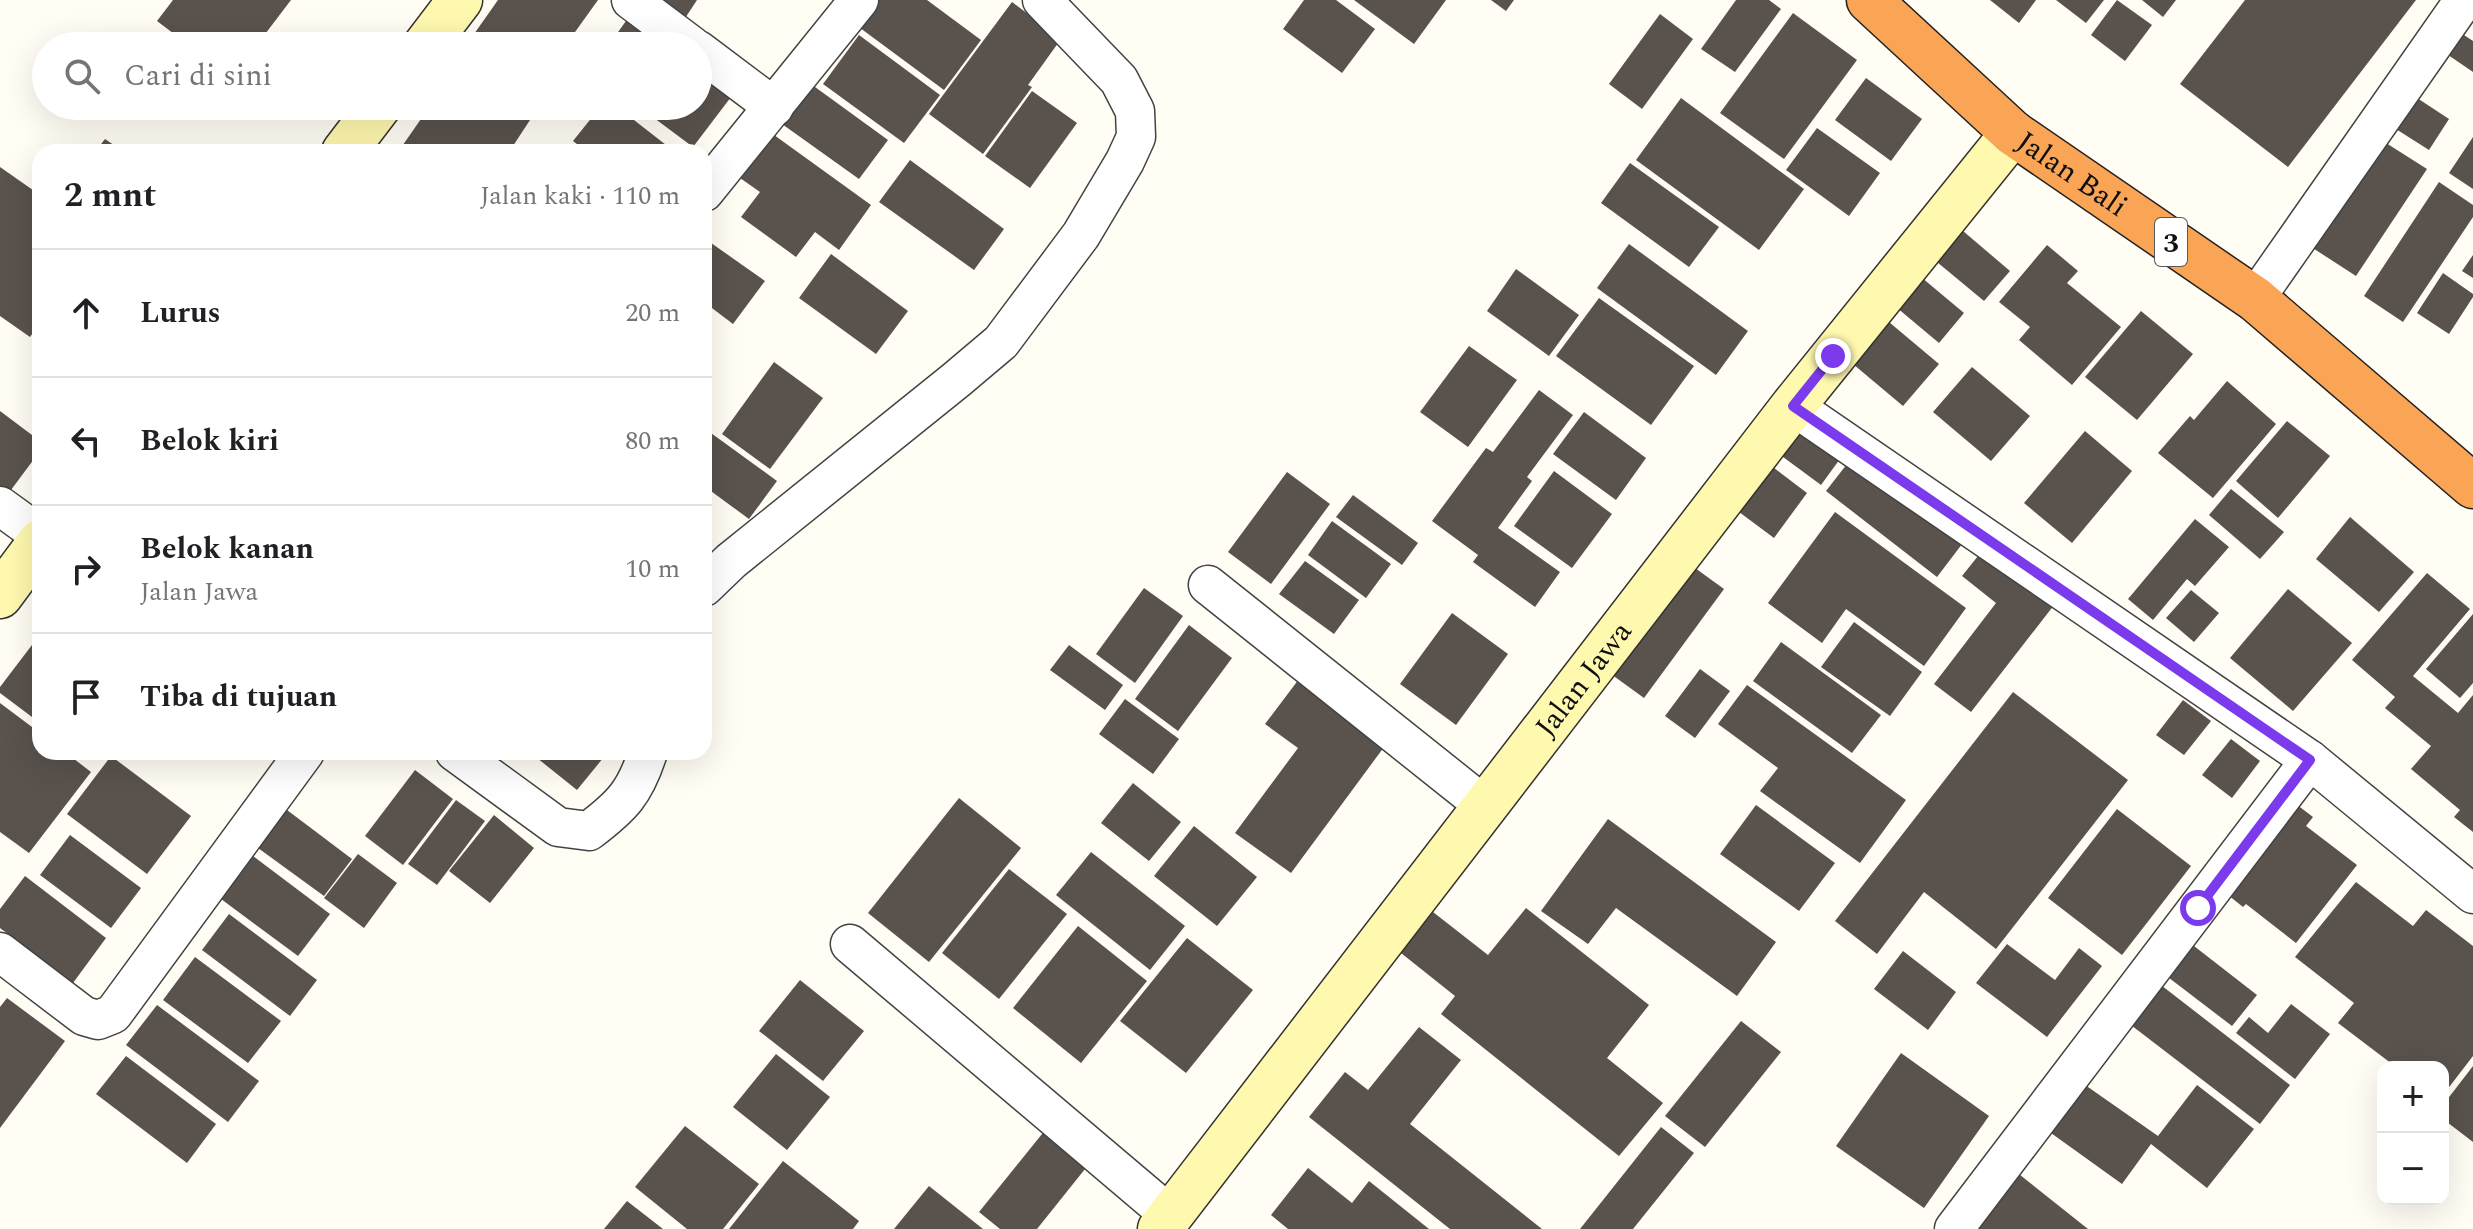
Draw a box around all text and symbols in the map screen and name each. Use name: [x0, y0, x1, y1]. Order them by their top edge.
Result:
search box: [32, 32, 712, 120]
text: Cari di sini: [124, 53, 272, 99]
icon: search: [60, 54, 104, 98]
street label: Jalan Bali: [2007, 120, 2137, 229]
text: 2 mnt: [64, 170, 156, 222]
text: Jalan kaki · 110 m: [480, 176, 680, 216]
road number: 3: [2155, 218, 2187, 266]
text: Lurus: [140, 290, 221, 336]
icon: ahead: [64, 291, 108, 335]
text: 20 m: [625, 293, 680, 333]
route end: [1815, 338, 1851, 374]
text: Belok kiri: [140, 418, 279, 464]
icon: left: [64, 419, 108, 463]
text: 80 m: [625, 421, 680, 461]
text: Belok kanan: [140, 526, 314, 572]
icon: right: [64, 547, 108, 591]
text: 10 m: [625, 549, 680, 589]
text: Jalan Jawa: [140, 572, 258, 612]
street label: Jalan Jawa: [1524, 611, 1644, 748]
text: Tiba di tujuan: [140, 674, 337, 720]
icon: arrive: [64, 675, 108, 719]
route start: [2180, 890, 2216, 926]
map controls: [2377, 1061, 2449, 1205]
button: +: [2377, 1061, 2449, 1133]
button: −: [2377, 1133, 2449, 1205]

